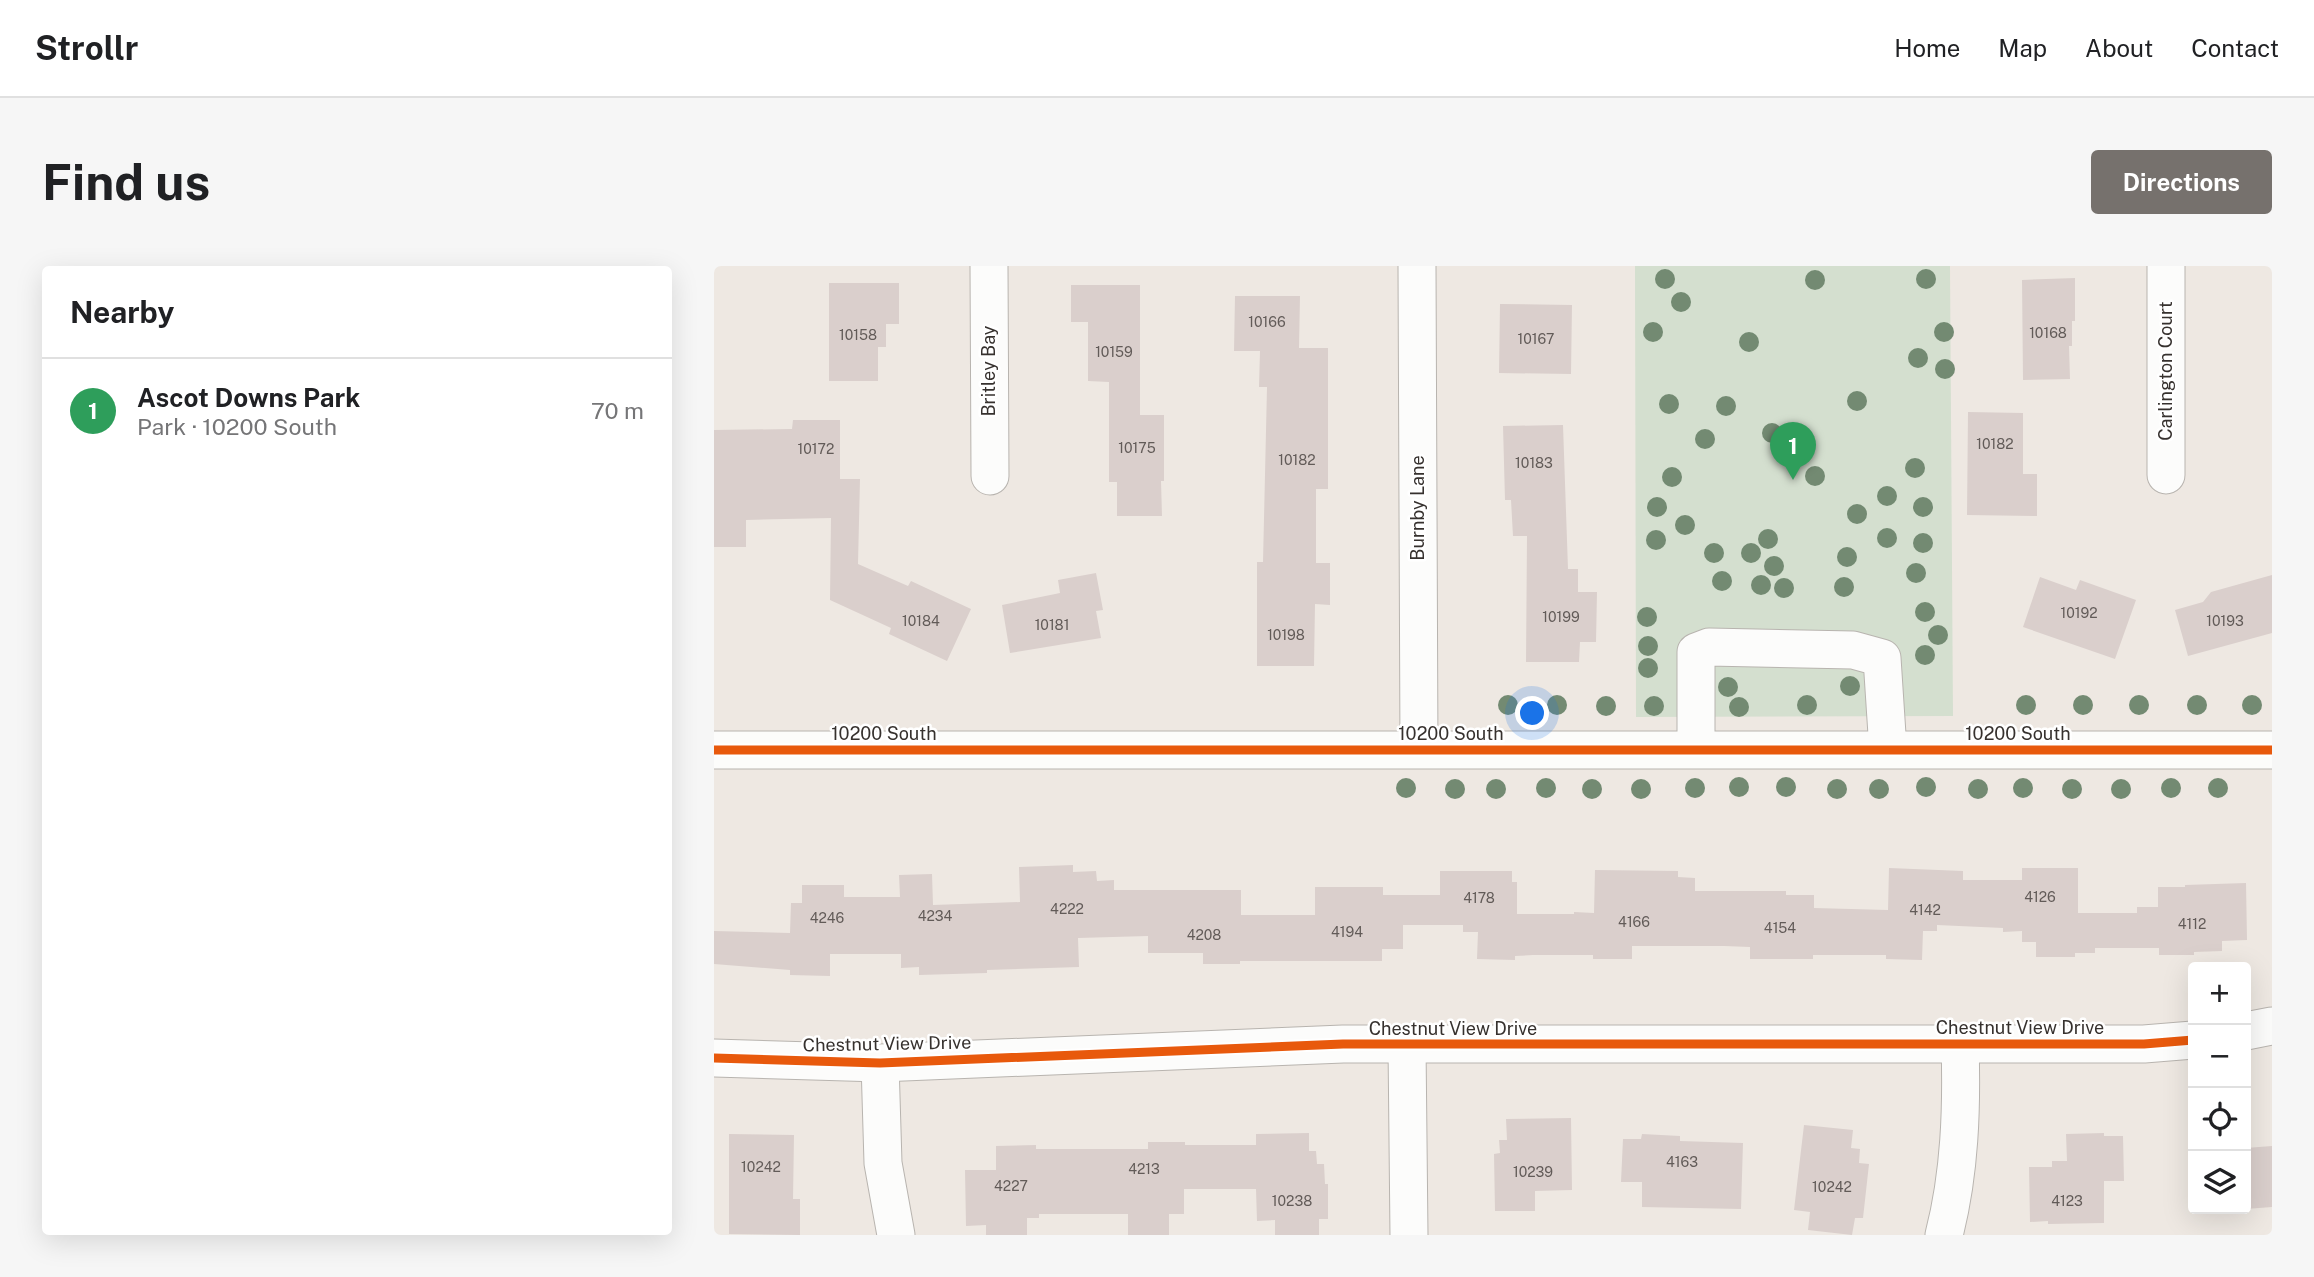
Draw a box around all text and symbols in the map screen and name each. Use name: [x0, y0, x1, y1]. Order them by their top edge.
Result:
text: Strollr: [35, 29, 138, 67]
text: Home: [1894, 34, 1960, 62]
text: Map: [1998, 34, 2047, 62]
text: About: [2085, 34, 2153, 62]
text: Contact: [2191, 34, 2279, 62]
button: Directions: [2091, 150, 2272, 214]
text: Find us: [42, 153, 210, 211]
text: Nearby: [70, 294, 174, 330]
street label: Carlington Court: [2155, 301, 2176, 441]
house number: 10166: [1248, 314, 1286, 330]
street label: Britley Bay: [978, 325, 999, 416]
house number: 10168: [2029, 325, 2067, 341]
house number: 10158: [839, 327, 877, 343]
house number: 10167: [1518, 331, 1554, 347]
house number: 10159: [1095, 344, 1133, 360]
text: Ascot Downs Park: [137, 382, 360, 413]
text: 1: [88, 397, 98, 424]
text: 70 m: [591, 397, 644, 424]
text: Park · 10200 South: [137, 413, 337, 440]
pin: 1: [1770, 422, 1816, 480]
house number: 10182: [1976, 436, 2014, 452]
house number: 10175: [1118, 440, 1156, 456]
house number: 10172: [798, 441, 834, 457]
house number: 10182: [1278, 452, 1316, 468]
street label: Burnby Lane: [1407, 455, 1428, 561]
house number: 10183: [1515, 455, 1553, 471]
house number: 10192: [2060, 605, 2098, 621]
house number: 10199: [1542, 609, 1580, 625]
house number: 10184: [902, 613, 940, 629]
house number: 10193: [2206, 613, 2244, 629]
house number: 10181: [1035, 617, 1069, 633]
house number: 10198: [1267, 627, 1305, 643]
your location: [1515, 696, 1549, 730]
street label: 10200 South: [831, 723, 937, 744]
street label: 10200 South: [1398, 723, 1504, 744]
street label: 10200 South: [1965, 723, 2071, 744]
house number: 4126: [2024, 889, 2056, 905]
house number: 4178: [1463, 890, 1495, 906]
house number: 4222: [1050, 901, 1084, 917]
house number: 4142: [1909, 902, 1941, 918]
house number: 4234: [918, 908, 953, 924]
house number: 4246: [810, 910, 845, 926]
house number: 4166: [1618, 914, 1650, 930]
house number: 4112: [2178, 916, 2206, 932]
house number: 4154: [1764, 920, 1796, 936]
house number: 4194: [1331, 924, 1363, 940]
house number: 4208: [1187, 927, 1221, 943]
map controls: [2188, 962, 2251, 1214]
button: +: [2188, 962, 2251, 1025]
street label: Chestnut View Drive: [1936, 1017, 2104, 1038]
street label: Chestnut View Drive: [1369, 1018, 1537, 1039]
button: −: [2188, 1025, 2251, 1088]
street label: Chestnut View Drive: [802, 1032, 971, 1055]
button: locate: [2188, 1088, 2251, 1151]
button: layers: [2188, 1151, 2251, 1214]
house number: 4163: [1666, 1154, 1698, 1170]
house number: 10242: [741, 1159, 781, 1175]
house number: 4213: [1128, 1161, 1160, 1177]
house number: 10239: [1513, 1164, 1553, 1180]
house number: 4227: [994, 1178, 1028, 1194]
house number: 10242: [1812, 1179, 1852, 1195]
house number: 10238: [1272, 1193, 1312, 1209]
house number: 4123: [2051, 1193, 2083, 1209]

